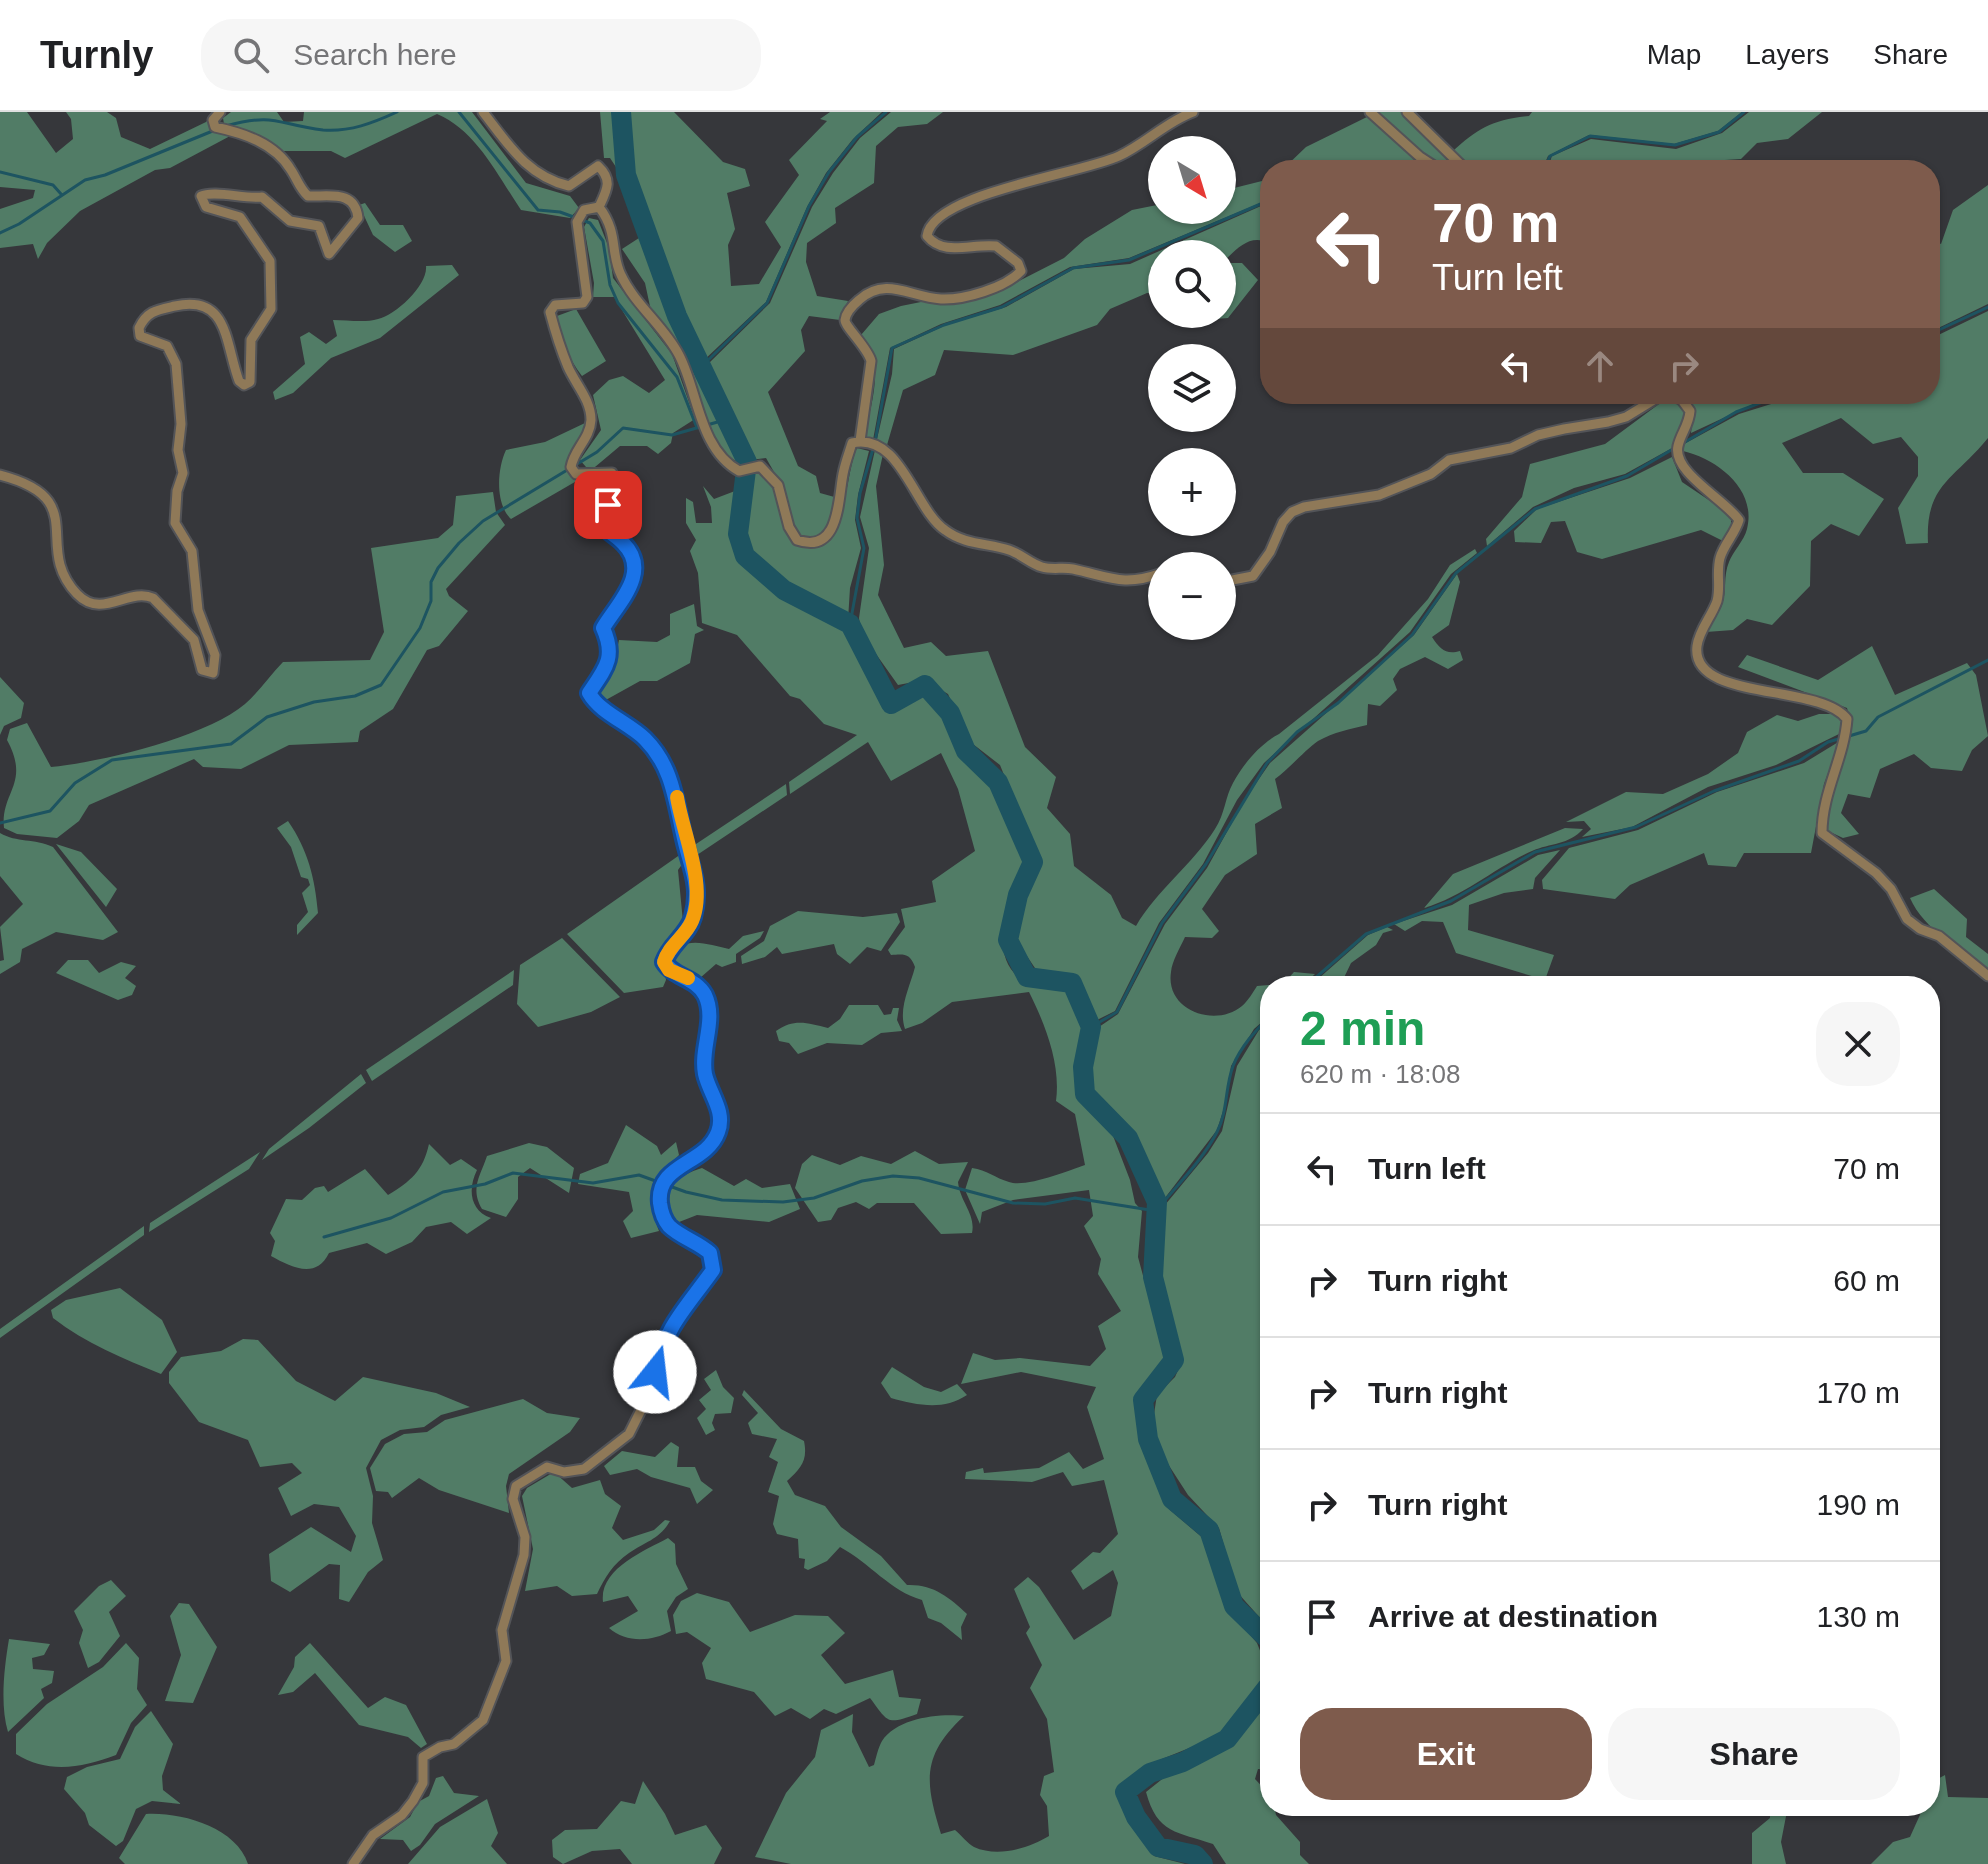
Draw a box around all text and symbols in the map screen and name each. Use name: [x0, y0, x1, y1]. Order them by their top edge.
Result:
search box: [201, 19, 761, 91]
icon: search: [229, 33, 273, 77]
text: Turnly: [40, 34, 153, 76]
text: Search here: [293, 38, 457, 71]
text: Map: [1647, 39, 1701, 70]
text: Layers: [1745, 39, 1829, 70]
text: Share: [1873, 39, 1948, 70]
north arrow: [1148, 136, 1236, 224]
map controls: [1148, 136, 1236, 640]
text: 70 m: [1432, 191, 1560, 254]
icon: left: [1300, 192, 1404, 296]
button: search: [1148, 240, 1236, 328]
text: Turn left: [1432, 257, 1563, 298]
button: layers: [1148, 344, 1236, 432]
icon: left: [1494, 344, 1538, 388]
icon: ahead: [1578, 344, 1622, 388]
icon: right: [1662, 344, 1706, 388]
button: +: [1148, 448, 1236, 536]
pin: [574, 471, 642, 539]
icon: arrive: [586, 483, 630, 527]
button: −: [1148, 552, 1236, 640]
text: 2 min: [1300, 1002, 1425, 1055]
button: close: [1816, 1002, 1900, 1086]
text: 620 m · 18:08: [1300, 1059, 1460, 1089]
icon: left: [1300, 1147, 1344, 1191]
text: Turn left: [1368, 1152, 1486, 1185]
text: 70 m: [1833, 1152, 1900, 1185]
icon: right: [1300, 1259, 1344, 1303]
text: Turn right: [1368, 1264, 1507, 1297]
text: 60 m: [1833, 1264, 1900, 1297]
position arrow: [613, 1330, 697, 1414]
icon: right: [1300, 1371, 1344, 1415]
text: Turn right: [1368, 1376, 1507, 1409]
text: 170 m: [1817, 1376, 1900, 1409]
icon: right: [1300, 1483, 1344, 1527]
text: Turn right: [1368, 1488, 1507, 1521]
text: 190 m: [1817, 1488, 1900, 1521]
icon: arrive: [1300, 1595, 1344, 1639]
text: Arrive at destination: [1368, 1600, 1658, 1633]
text: 130 m: [1817, 1600, 1900, 1633]
button: Exit: [1300, 1708, 1592, 1800]
button: Share: [1608, 1708, 1900, 1800]

